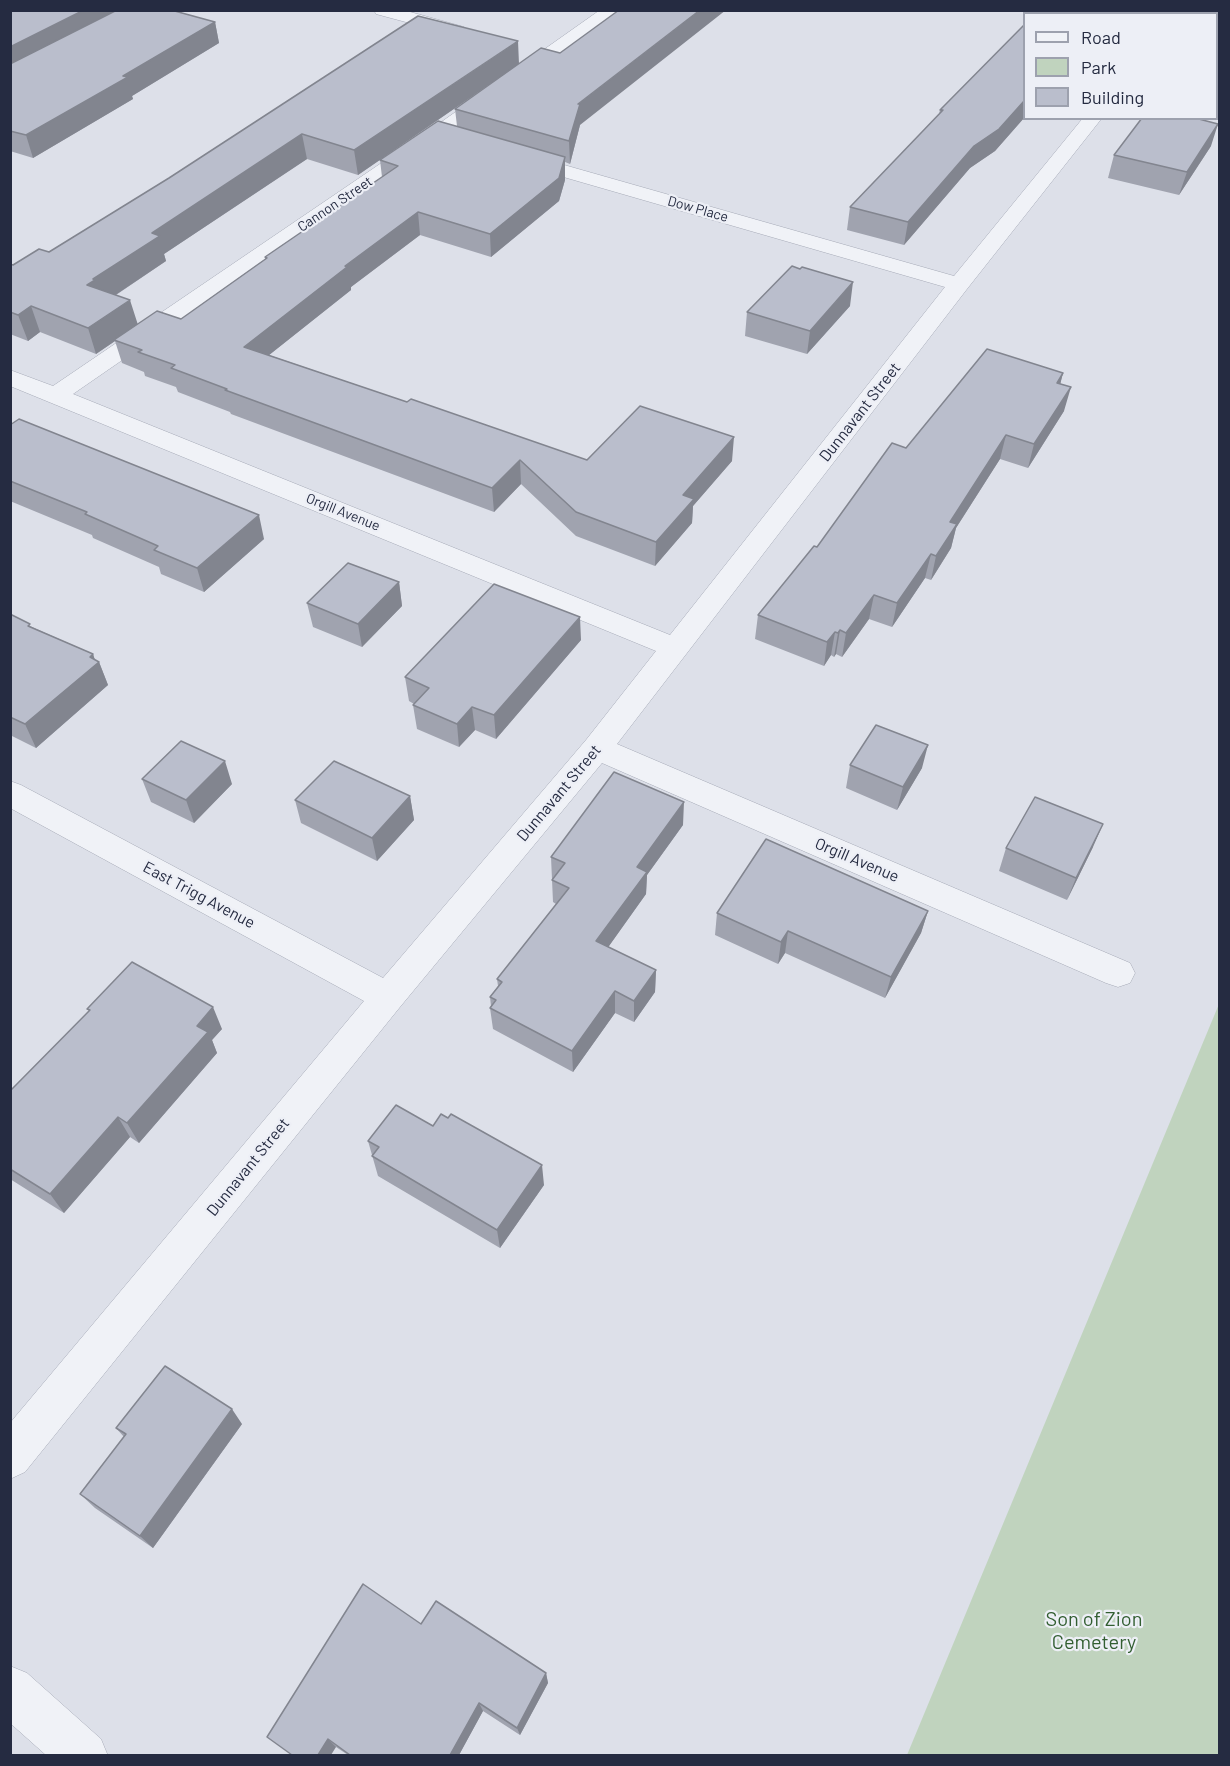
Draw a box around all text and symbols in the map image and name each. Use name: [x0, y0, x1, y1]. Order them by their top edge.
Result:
legend: [1023, 12, 1218, 120]
text: Road: [1081, 26, 1121, 48]
text: Park: [1081, 56, 1116, 78]
text: Building: [1081, 86, 1144, 108]
street label: Cannon Street: [294, 173, 376, 235]
street label: Dow Place: [666, 192, 730, 226]
street label: Dunnavant Street: [815, 359, 905, 465]
street label: Orgill Avenue: [303, 490, 383, 534]
street label: Dunnavant Street: [513, 741, 605, 845]
street label: Orgill Avenue: [812, 834, 902, 886]
street label: East Trigg Avenue: [140, 857, 258, 933]
street label: Dunnavant Street: [203, 1114, 293, 1220]
park label: Son of Zion Cemetery: [1045, 1607, 1143, 1654]

